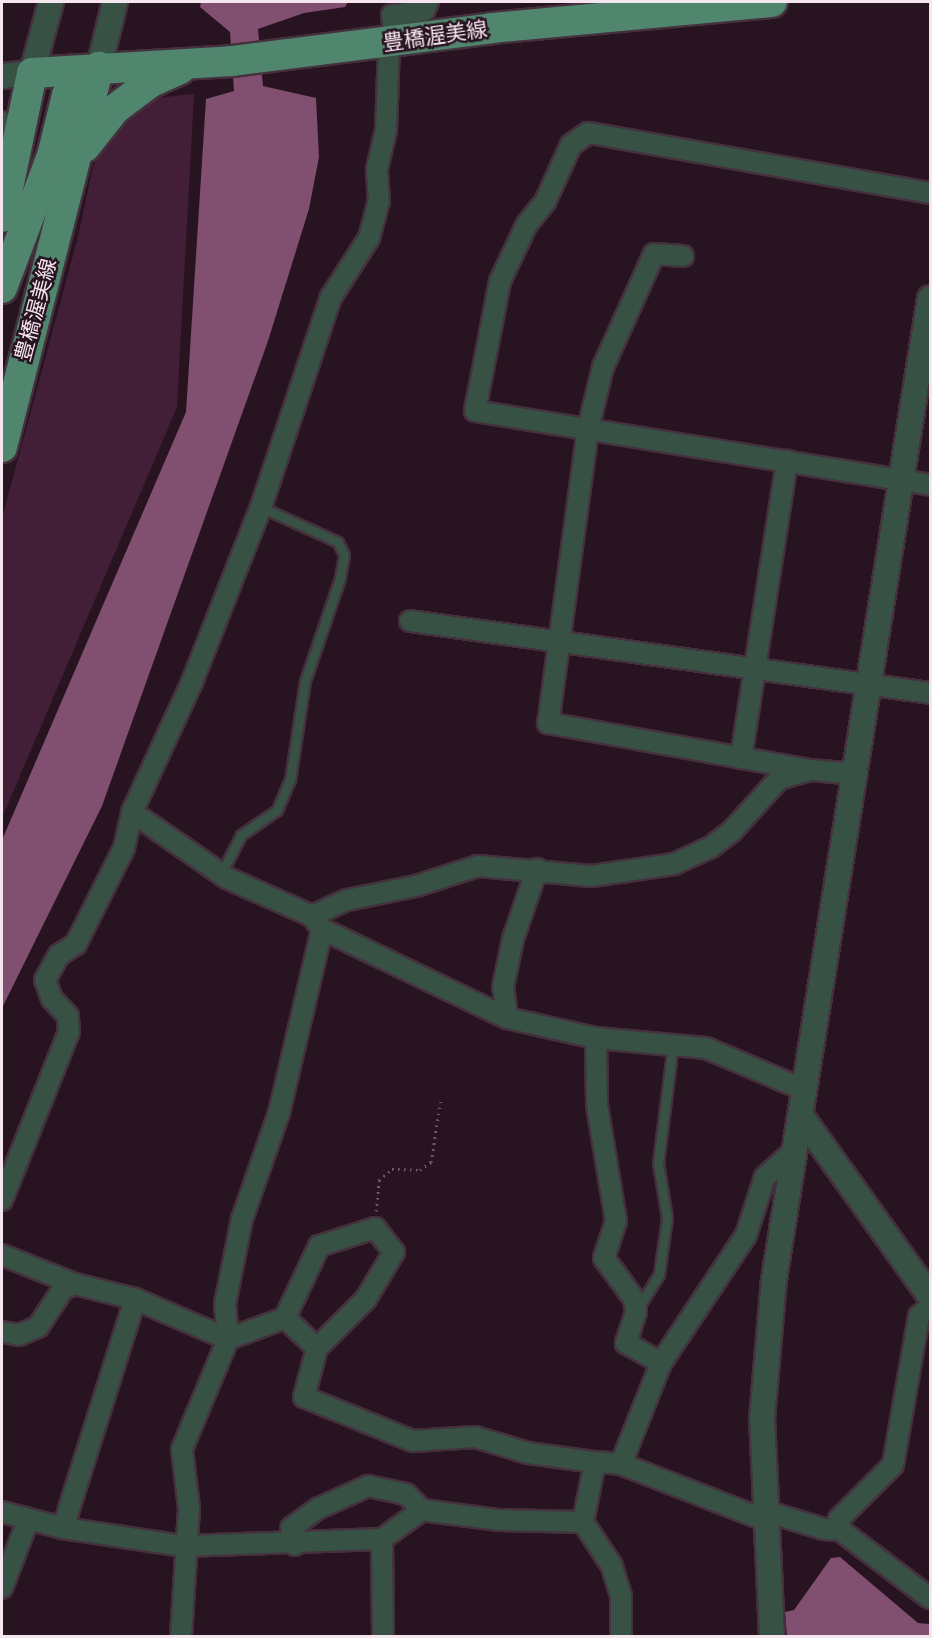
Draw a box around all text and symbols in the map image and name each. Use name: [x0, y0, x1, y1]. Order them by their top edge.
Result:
street label: 豊橋渥美線: [381, 16, 489, 56]
street label: 豊橋渥美線: [10, 256, 62, 364]

